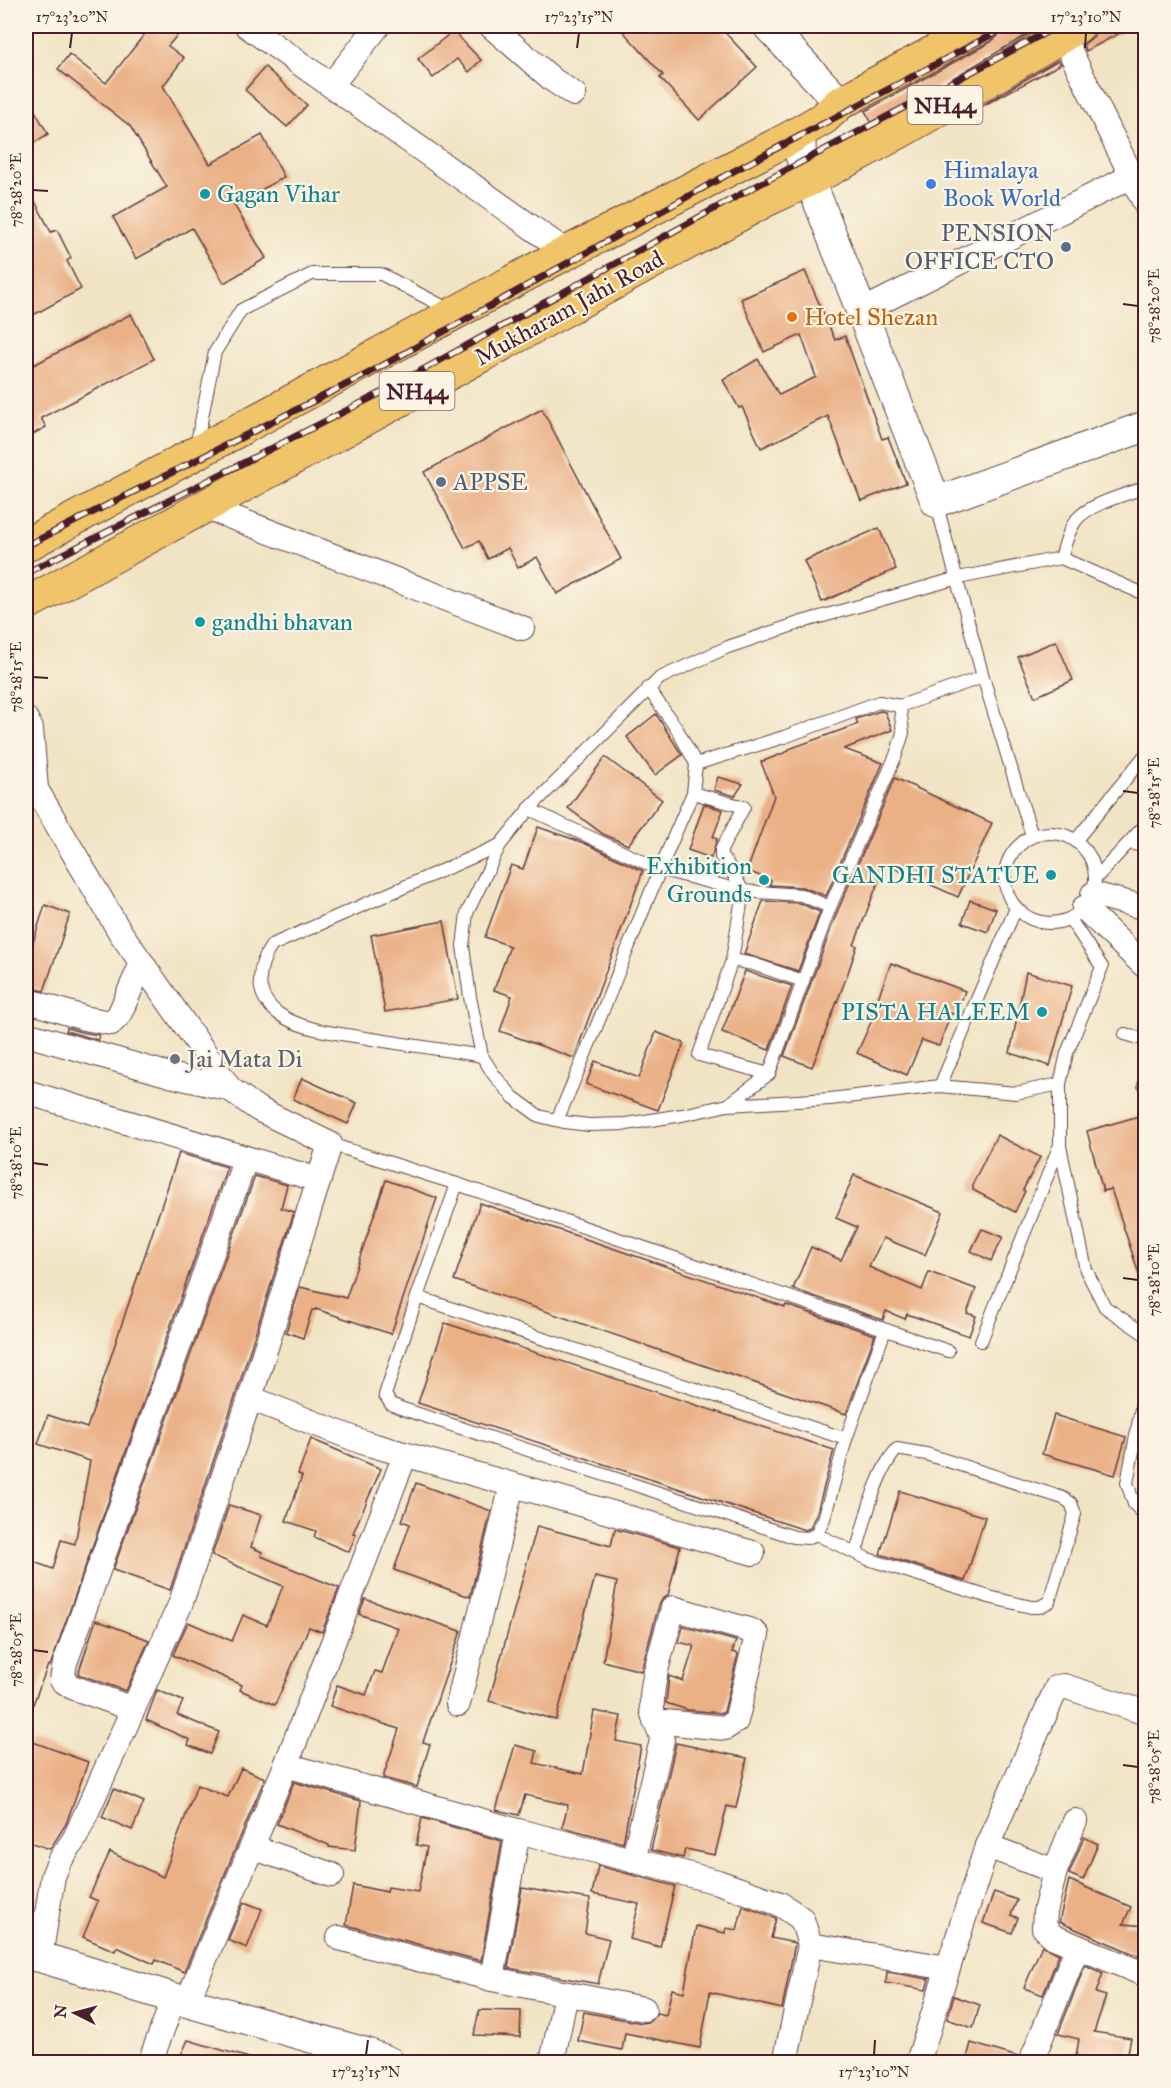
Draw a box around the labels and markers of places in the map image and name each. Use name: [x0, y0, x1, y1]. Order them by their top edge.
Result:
place label: Himalaya Book World: [943, 155, 1061, 213]
marker: Himalaya Book World: [924, 177, 938, 191]
place label: Gagan Vihar: [217, 179, 340, 209]
marker: Gagan Vihar: [198, 187, 212, 201]
place label: PENSION OFFICE CTO: [905, 218, 1054, 276]
marker: PENSION OFFICE CTO: [1059, 240, 1073, 254]
place label: Hotel Shezan: [804, 302, 938, 332]
marker: Hotel Shezan: [785, 310, 799, 324]
place label: APPSE: [452, 467, 528, 497]
marker: APPSE: [434, 475, 448, 489]
place label: gandhi bhavan: [212, 607, 353, 637]
marker: gandhi bhavan: [193, 615, 207, 629]
place label: Exhibition Grounds: [646, 851, 752, 909]
place label: GANDHI STATUE: [832, 860, 1039, 890]
marker: GANDHI STATUE: [1044, 868, 1058, 882]
marker: Exhibition Grounds: [757, 873, 771, 887]
place label: PISTA HALEEM: [841, 997, 1030, 1027]
marker: PISTA HALEEM: [1035, 1005, 1049, 1019]
place label: Jai Mata Di: [184, 1044, 303, 1074]
marker: Jai Mata Di: [168, 1052, 182, 1066]

